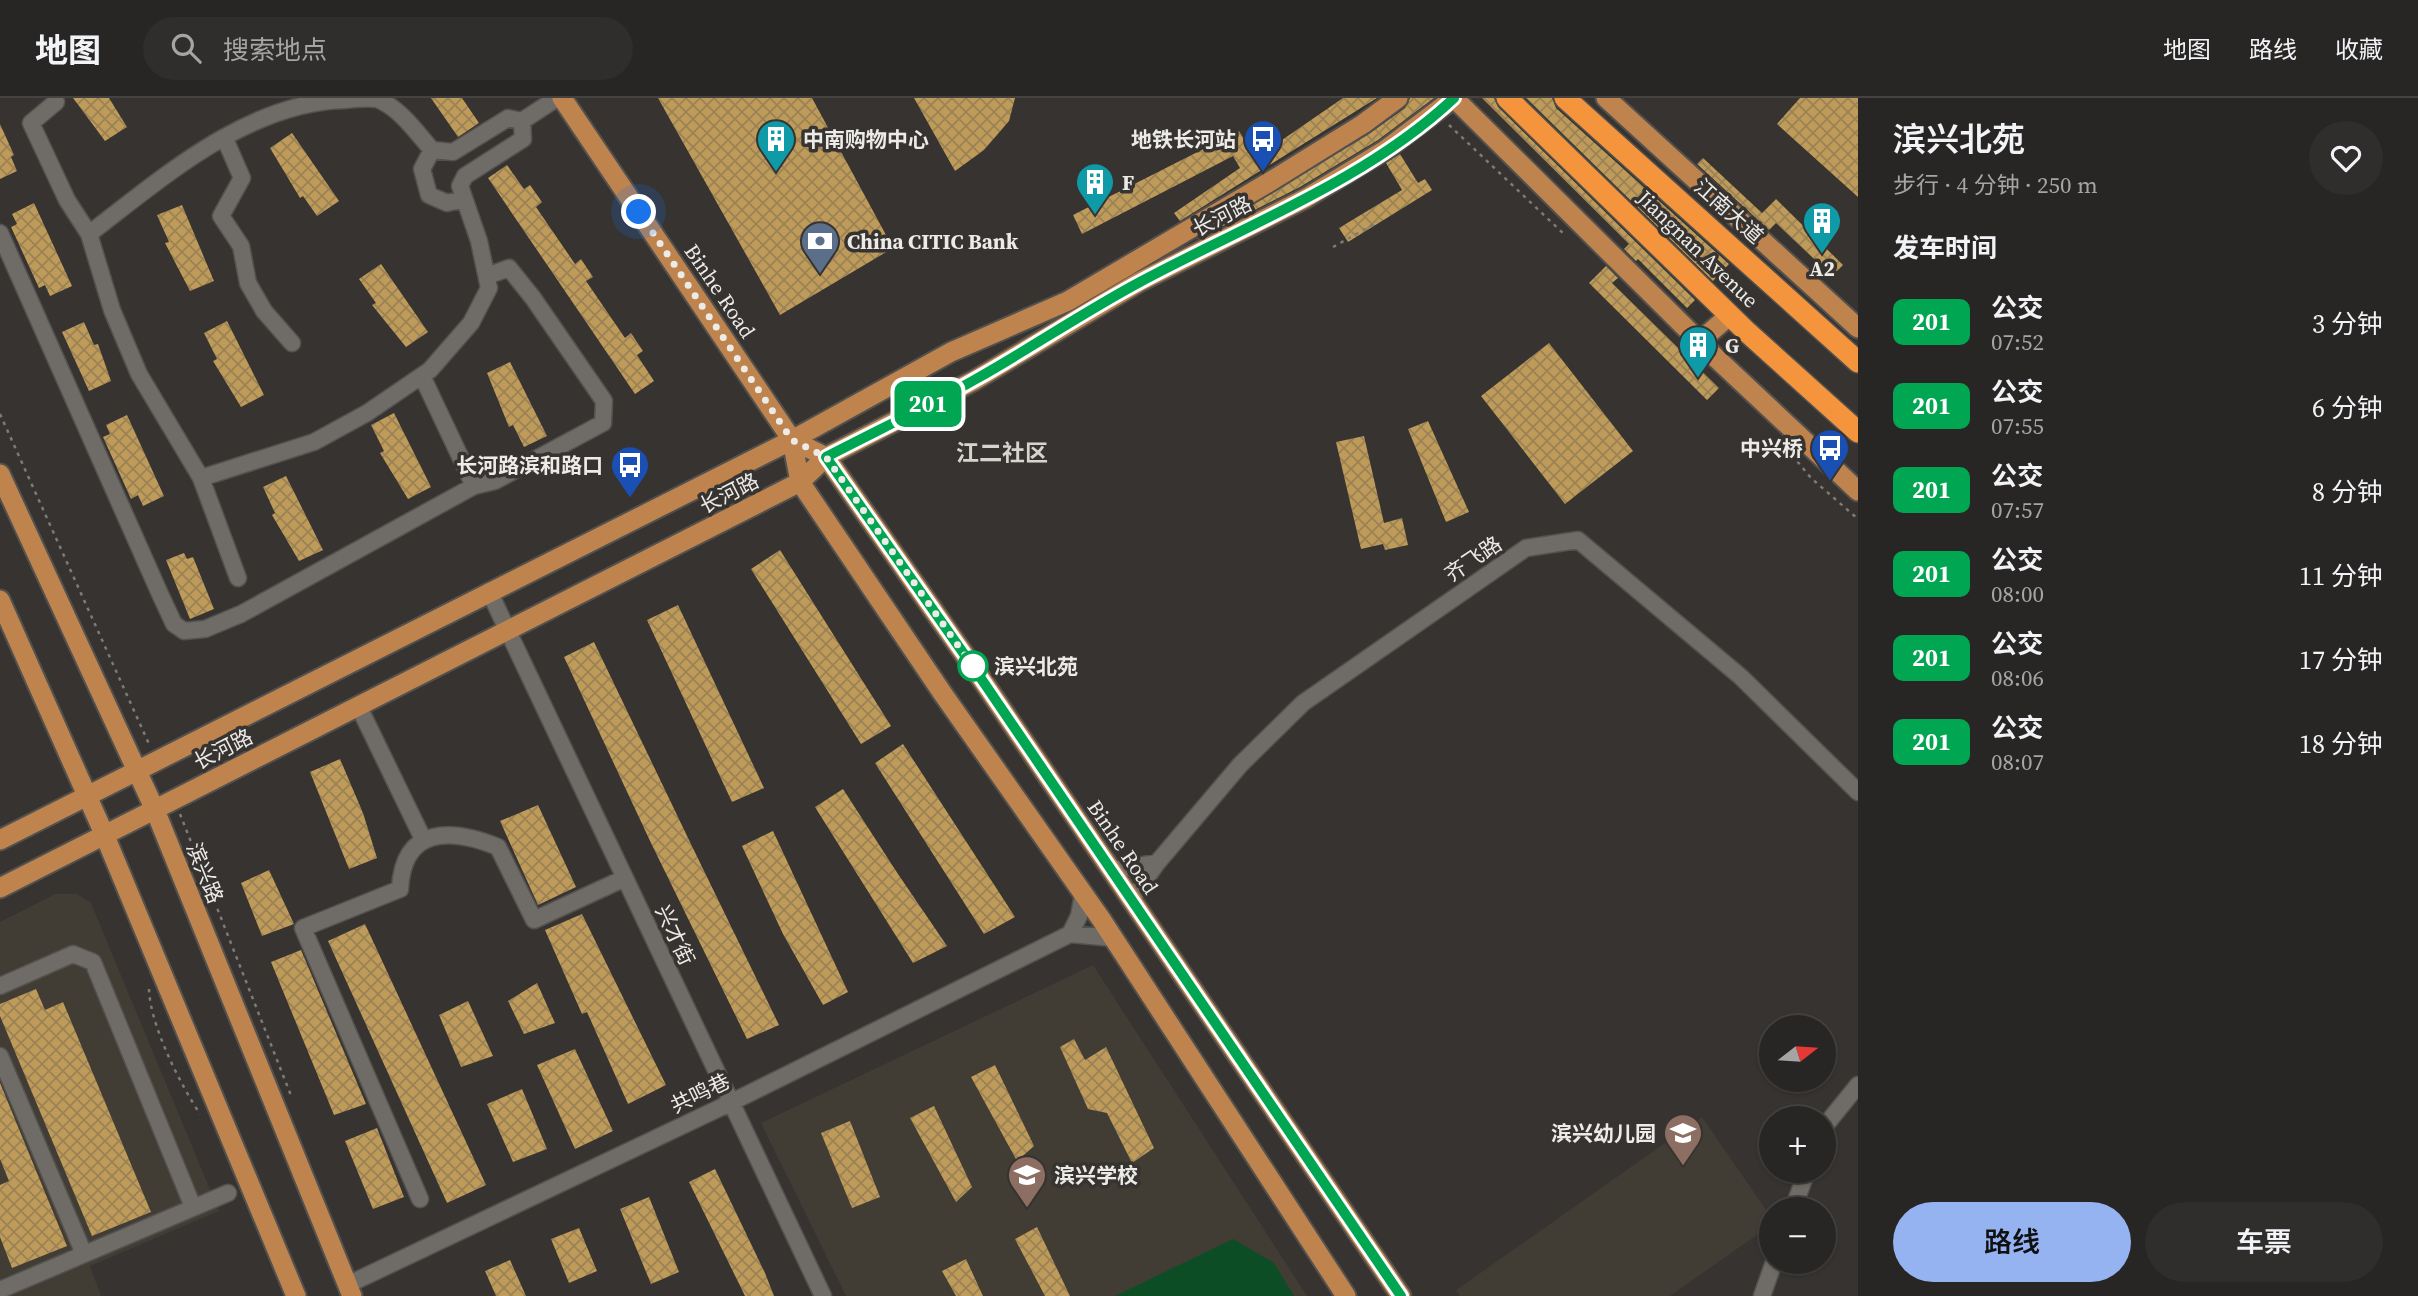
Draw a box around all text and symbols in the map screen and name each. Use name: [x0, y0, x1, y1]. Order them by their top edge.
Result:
search box: [143, 17, 633, 80]
text: 地图: [35, 28, 101, 73]
icon: search: [167, 29, 205, 67]
text: 搜索地点: [223, 32, 327, 68]
text: 地图: [2163, 33, 2211, 66]
text: 路线: [2249, 33, 2297, 66]
text: 收藏: [2335, 33, 2383, 66]
text: 滨兴北苑: [1893, 117, 2025, 162]
building icon: 中南购物中心: [755, 118, 797, 173]
bus stop icon: 地铁长河站: [1242, 118, 1284, 173]
button: heart: [2309, 121, 2383, 195]
place label: 中南购物中心: [803, 125, 929, 154]
place label: 地铁长河站: [1131, 125, 1236, 154]
building icon: F: [1074, 161, 1116, 216]
place label: F: [1122, 168, 1134, 197]
text: 步行 · 4 分钟 · 250 m: [1893, 169, 2098, 201]
street label: 江南大道: [1688, 172, 1770, 250]
street label: Jiangnan Avenue: [1630, 183, 1765, 314]
street label: 长河路: [1187, 189, 1257, 243]
your location: [621, 194, 656, 229]
building icon: A2: [1801, 200, 1843, 255]
bank icon: China CITIC Bank: [799, 220, 841, 275]
place label: China CITIC Bank: [847, 227, 1019, 256]
text: 发车时间: [1893, 230, 1997, 266]
street label: Binhe Road: [678, 238, 762, 344]
place label: A2: [1809, 254, 1835, 283]
text: 公交: [1991, 290, 2043, 326]
text: 201: [1912, 305, 1951, 338]
text: 3 分钟: [2312, 306, 2383, 342]
building icon: G: [1677, 324, 1719, 379]
text: 07:52: [1991, 326, 2044, 358]
place label: G: [1725, 331, 1739, 360]
text: 公交: [1991, 374, 2043, 410]
line badge: 201: [888, 381, 968, 427]
text: 201: [908, 387, 948, 420]
text: 201: [1912, 389, 1951, 422]
text: 6 分钟: [2312, 390, 2383, 426]
text: 07:55: [1991, 410, 2044, 442]
bus stop icon: 中兴桥: [1809, 427, 1851, 482]
place label: 中兴桥: [1740, 434, 1803, 463]
district label: 江二社区: [956, 437, 1048, 469]
bus stop icon: 长河路滨和路口: [609, 444, 651, 499]
place label: 长河路滨和路口: [456, 451, 603, 480]
text: 公交: [1991, 458, 2043, 494]
street label: 长河路: [694, 466, 764, 520]
text: 201: [1912, 473, 1951, 506]
text: 8 分钟: [2312, 474, 2383, 510]
text: 07:57: [1991, 494, 2044, 526]
street label: 齐飞路: [1439, 529, 1507, 589]
text: 公交: [1991, 542, 2043, 578]
text: 201: [1912, 557, 1951, 590]
text: 11 分钟: [2299, 558, 2383, 594]
text: 08:00: [1991, 578, 2044, 610]
text: 公交: [1991, 626, 2043, 662]
text: 201: [1912, 641, 1951, 674]
text: 17 分钟: [2299, 642, 2383, 678]
marker: 滨兴北苑: [958, 651, 988, 681]
place label: 滨兴北苑: [994, 652, 1078, 681]
text: 08:06: [1991, 662, 2044, 694]
text: 公交: [1991, 710, 2043, 746]
street label: 长河路: [188, 722, 258, 776]
text: 201: [1912, 725, 1951, 758]
text: 18 分钟: [2299, 726, 2383, 762]
text: 08:07: [1991, 746, 2044, 778]
street label: Binhe Road: [1081, 794, 1165, 900]
street label: 滨兴路: [180, 838, 230, 908]
street label: 兴才街: [649, 900, 701, 970]
north arrow: [1759, 1015, 1836, 1092]
map controls: [1759, 1015, 1836, 1274]
street label: 共鸣巷: [665, 1066, 735, 1120]
button: +: [1759, 1106, 1836, 1183]
school or university icon: 滨兴幼儿园: [1662, 1112, 1704, 1167]
place label: 滨兴幼儿园: [1551, 1119, 1656, 1148]
school or university icon: 滨兴学校: [1006, 1154, 1048, 1209]
place label: 滨兴学校: [1054, 1161, 1138, 1190]
button: −: [1759, 1197, 1836, 1274]
button: 路线: [1893, 1202, 2131, 1282]
button: 车票: [2145, 1202, 2383, 1282]

